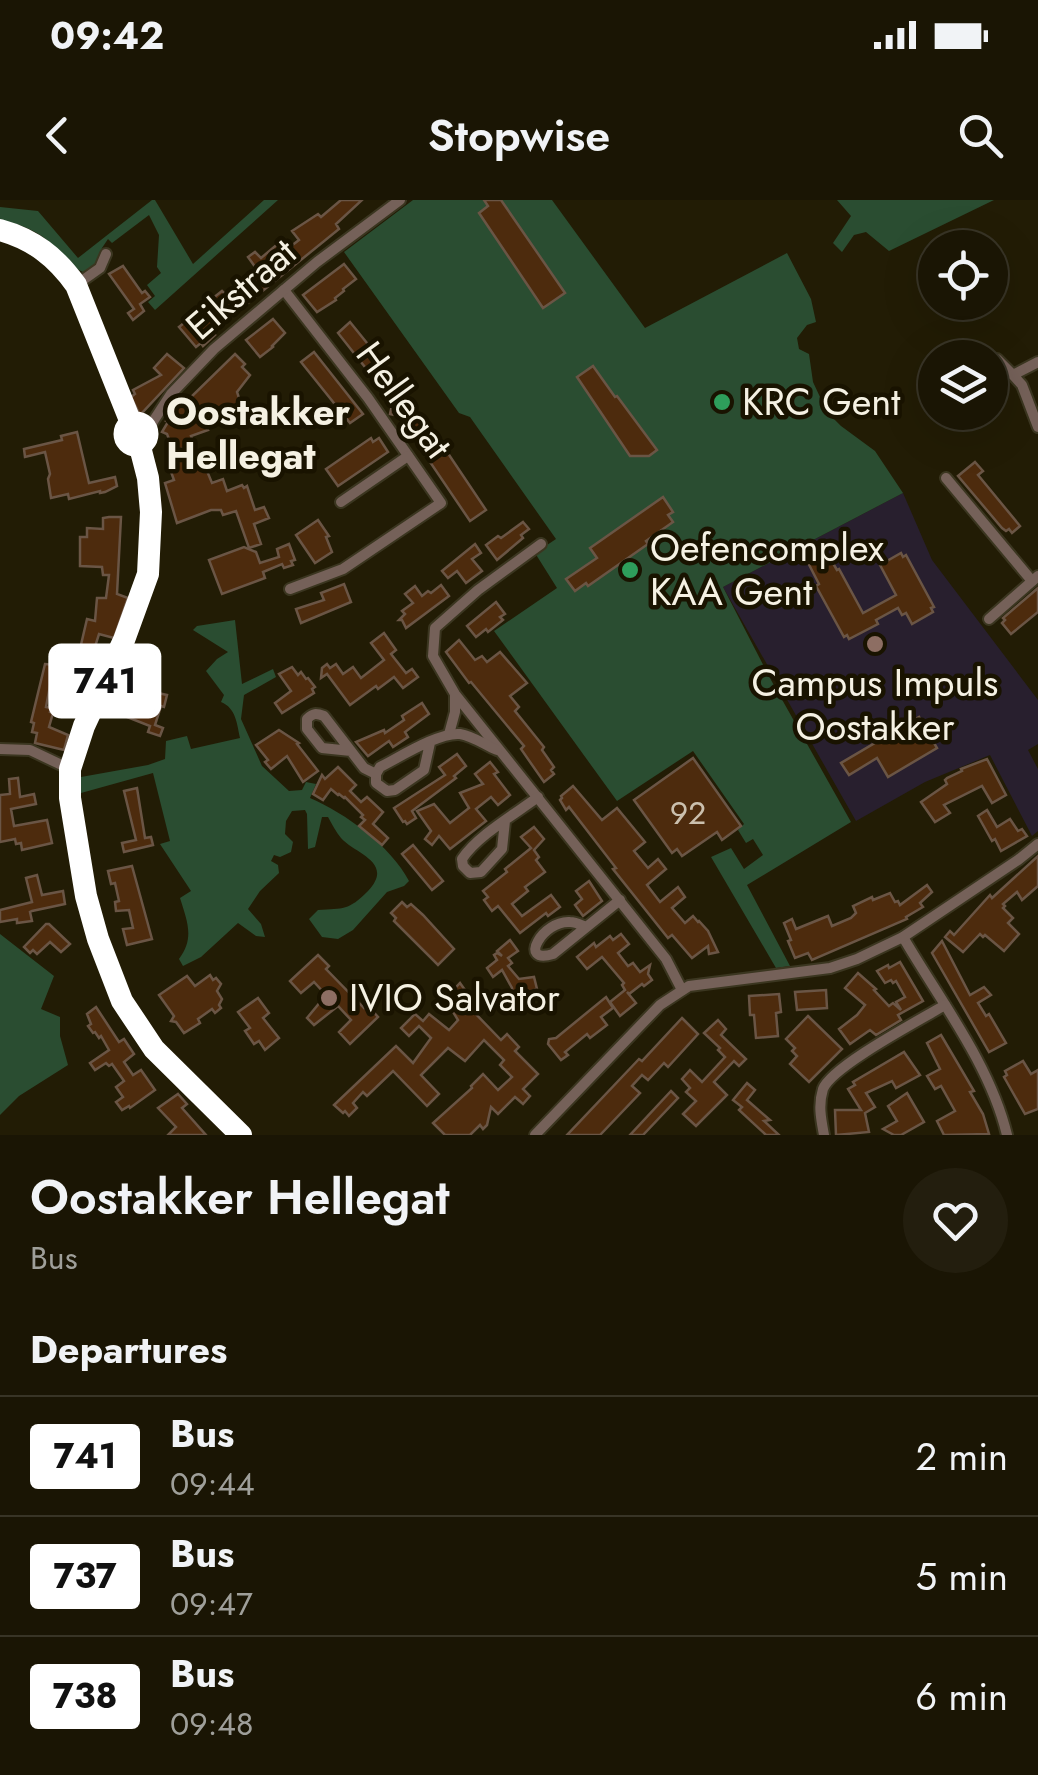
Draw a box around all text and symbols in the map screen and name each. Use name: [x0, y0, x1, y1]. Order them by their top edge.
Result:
text: 09:42: [50, 8, 164, 63]
text: Stopwise: [428, 103, 610, 168]
icon: back: [30, 108, 85, 163]
icon: search: [953, 108, 1008, 163]
street label: Eikstraat: [173, 225, 308, 352]
map controls: [918, 230, 1008, 430]
button: locate: [918, 230, 1008, 320]
street label: Hellegat: [343, 330, 466, 470]
button: layers: [918, 340, 1008, 430]
place label: KRC Gent: [742, 374, 900, 429]
place label: Oostakker Hellegat: [166, 384, 351, 483]
marker: KRC Gent: [711, 391, 733, 413]
marker: Oostakker Hellegat: [115, 413, 157, 455]
place label: Oefencomplex KAA Gent: [650, 520, 884, 619]
marker: Oefencomplex KAA Gent: [619, 559, 641, 581]
marker: Campus Impuls Oostakker: [864, 633, 886, 655]
line badge: 741: [48, 648, 162, 714]
place label: Campus Impuls Oostakker: [752, 655, 998, 754]
text: 741: [73, 656, 137, 706]
house number: 92: [670, 790, 706, 836]
place label: IVIO Salvator: [349, 970, 560, 1025]
marker: IVIO Salvator: [318, 987, 340, 1009]
text: Oostakker Hellegat: [30, 1163, 450, 1232]
button: heart: [903, 1168, 1008, 1273]
text: Bus: [30, 1235, 78, 1281]
text: Departures: [30, 1322, 227, 1377]
text: Bus: [170, 1406, 234, 1461]
text: 2 min: [916, 1429, 1008, 1484]
text: 741: [53, 1431, 117, 1481]
text: 09:44: [170, 1461, 255, 1507]
text: Bus: [170, 1526, 234, 1581]
text: 5 min: [916, 1549, 1008, 1604]
text: 737: [53, 1551, 117, 1601]
text: 09:47: [170, 1581, 253, 1627]
text: Bus: [170, 1646, 234, 1701]
text: 6 min: [915, 1669, 1008, 1724]
text: 738: [53, 1671, 117, 1721]
text: 09:48: [170, 1701, 253, 1747]

